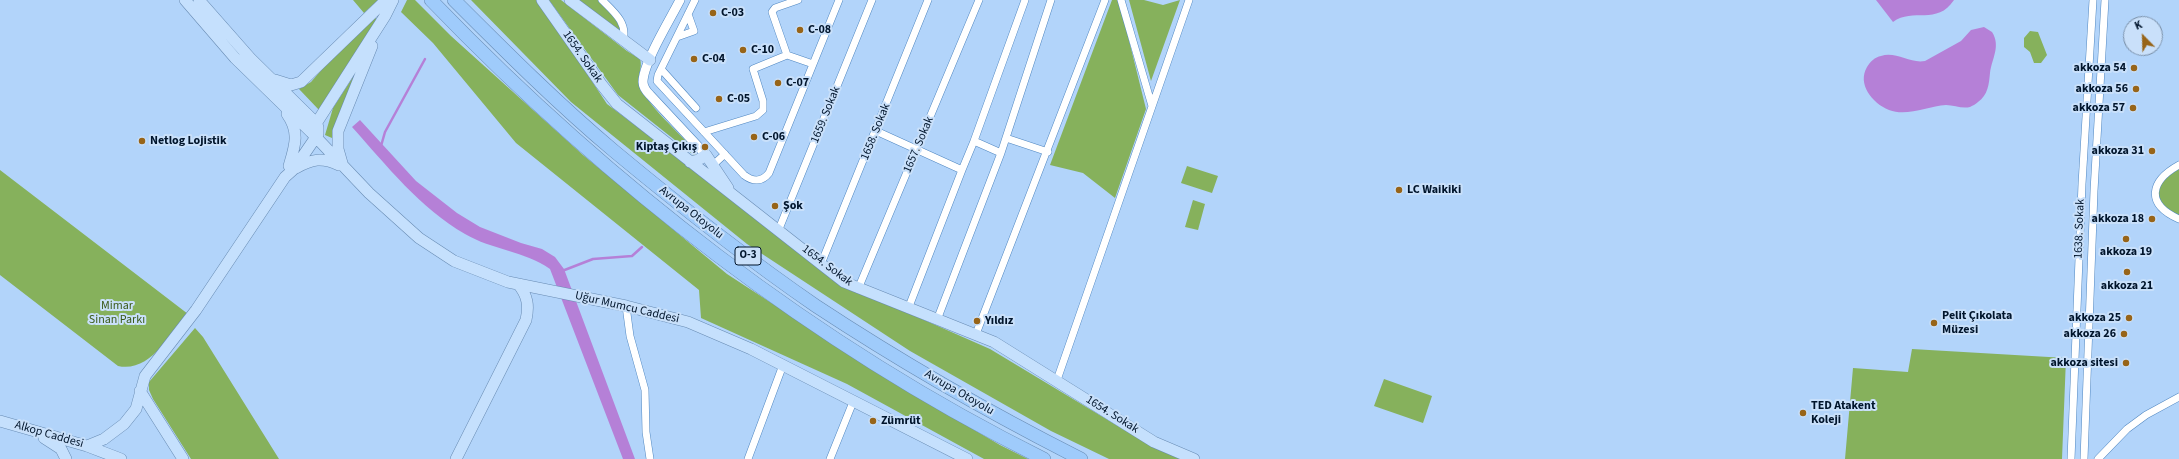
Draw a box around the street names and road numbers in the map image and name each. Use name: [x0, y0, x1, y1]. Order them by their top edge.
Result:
street label: 1654. Sokak: [559, 28, 605, 86]
street label: 1659. Sokak: [808, 85, 844, 145]
street label: 1658. Sokak: [858, 102, 894, 162]
street label: 1657. Sokak: [901, 115, 937, 175]
street label: Avrupa Otoyolu: [656, 183, 726, 243]
street label: 1638. Sokak: [2072, 199, 2088, 259]
street label: 1654. Sokak: [799, 242, 855, 290]
road number: O-3: [735, 247, 761, 265]
street label: Uğur Mumcu Caddesi: [573, 289, 681, 327]
street label: Avrupa Otoyolu: [922, 367, 996, 419]
street label: 1654. Sokak: [1083, 393, 1141, 437]
street label: Alkop Caddesi: [13, 418, 85, 452]

